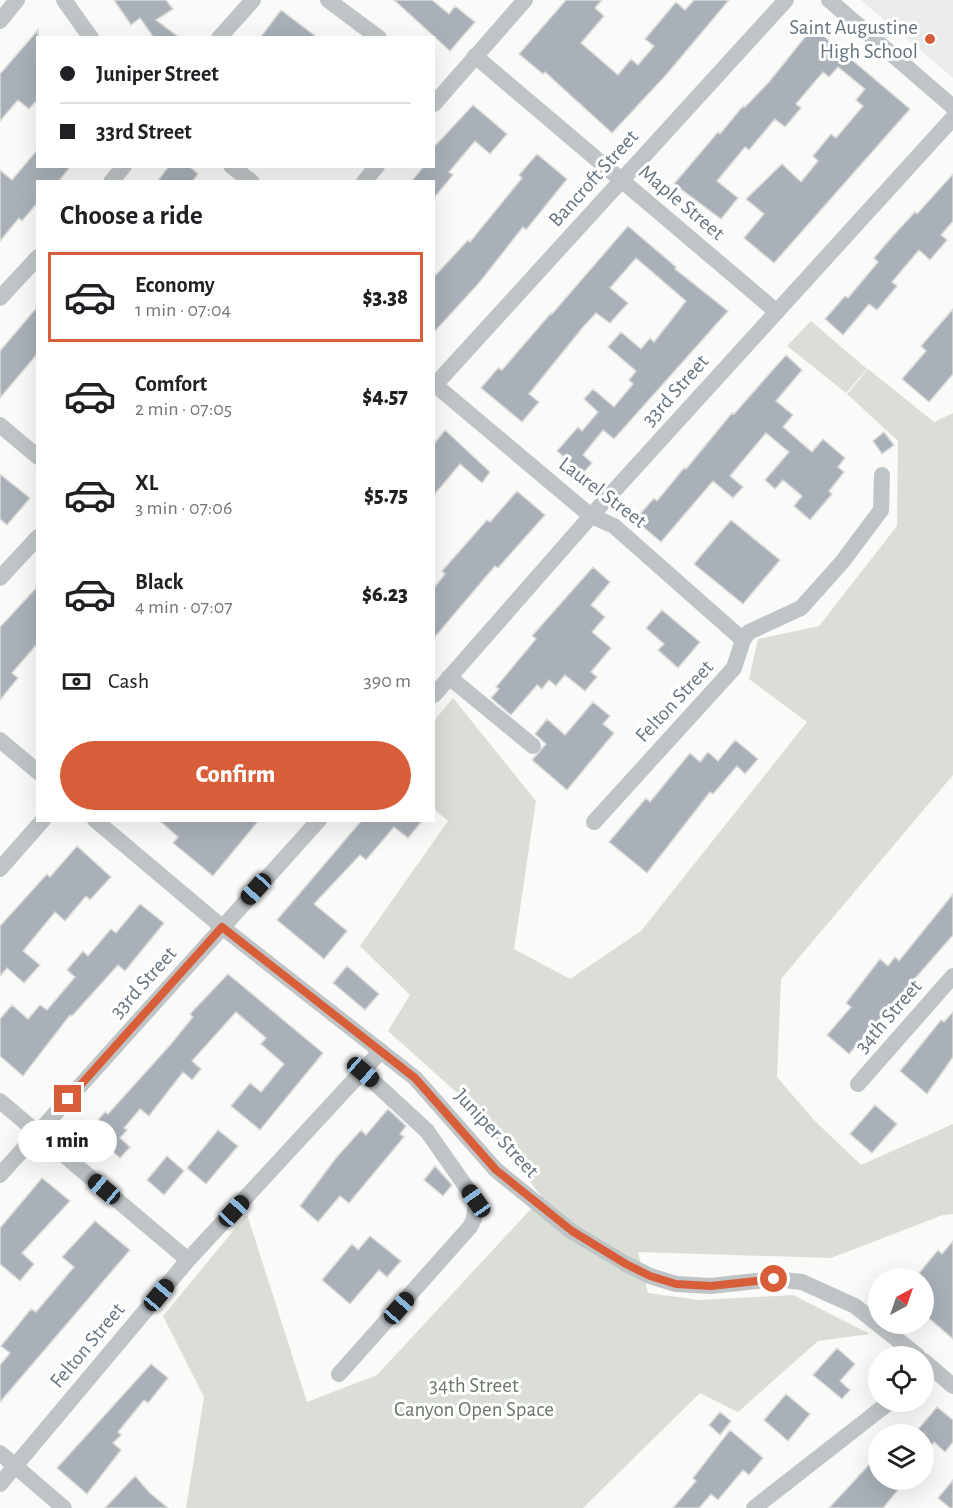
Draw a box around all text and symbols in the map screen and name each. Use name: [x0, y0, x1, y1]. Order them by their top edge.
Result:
place label: Saint Augustine High School: [789, 17, 918, 62]
marker: Saint Augustine High School: [923, 32, 937, 46]
text: Juniper Street: [96, 63, 219, 85]
text: 33rd Street: [96, 121, 192, 143]
street label: Bancroft Street: [545, 126, 642, 231]
street label: Maple Street: [635, 161, 729, 244]
text: Choose a ride: [60, 202, 203, 229]
icon: car: [63, 270, 117, 324]
text: Economy: [135, 274, 215, 296]
text: $3.38: [363, 286, 408, 308]
text: 1 min · 07:04: [135, 300, 231, 320]
street label: 33rd Street: [638, 350, 713, 430]
icon: car: [63, 369, 117, 423]
text: Comfort: [135, 373, 207, 395]
text: $4.57: [362, 385, 408, 407]
text: 2 min · 07:05: [135, 399, 232, 419]
street label: Laurel Street: [555, 453, 651, 532]
icon: car: [63, 468, 117, 522]
text: XL: [135, 472, 158, 494]
text: $5.75: [364, 484, 408, 506]
text: 3 min · 07:06: [135, 498, 232, 518]
icon: car: [63, 567, 117, 621]
text: Black: [135, 571, 183, 593]
text: $6.23: [362, 583, 408, 605]
text: 4 min · 07:07: [135, 597, 233, 617]
street label: Felton Street: [631, 656, 718, 746]
icon: cash: [60, 665, 93, 698]
text: Cash: [108, 670, 149, 692]
text: 390 m: [364, 671, 411, 691]
button: Confirm: [60, 741, 411, 810]
car: [237, 870, 275, 908]
street label: 33rd Street: [106, 942, 181, 1022]
street label: 34th Street: [851, 976, 926, 1057]
car: [344, 1053, 382, 1091]
route end: [54, 1085, 81, 1112]
street label: Juniper Street: [450, 1085, 543, 1182]
callout: 1 min: [19, 1120, 118, 1162]
text: 1 min: [46, 1131, 89, 1151]
car: [84, 1171, 124, 1207]
car: [458, 1181, 494, 1221]
car: [215, 1192, 253, 1230]
route start: [760, 1265, 787, 1292]
north arrow: [868, 1268, 934, 1334]
map controls: [868, 1268, 934, 1490]
car: [141, 1275, 177, 1315]
car: [380, 1289, 418, 1327]
street label: Felton Street: [46, 1299, 129, 1392]
button: locate: [868, 1346, 934, 1412]
park label: 34th Street Canyon Open Space: [394, 1375, 554, 1420]
button: layers: [868, 1424, 934, 1490]

